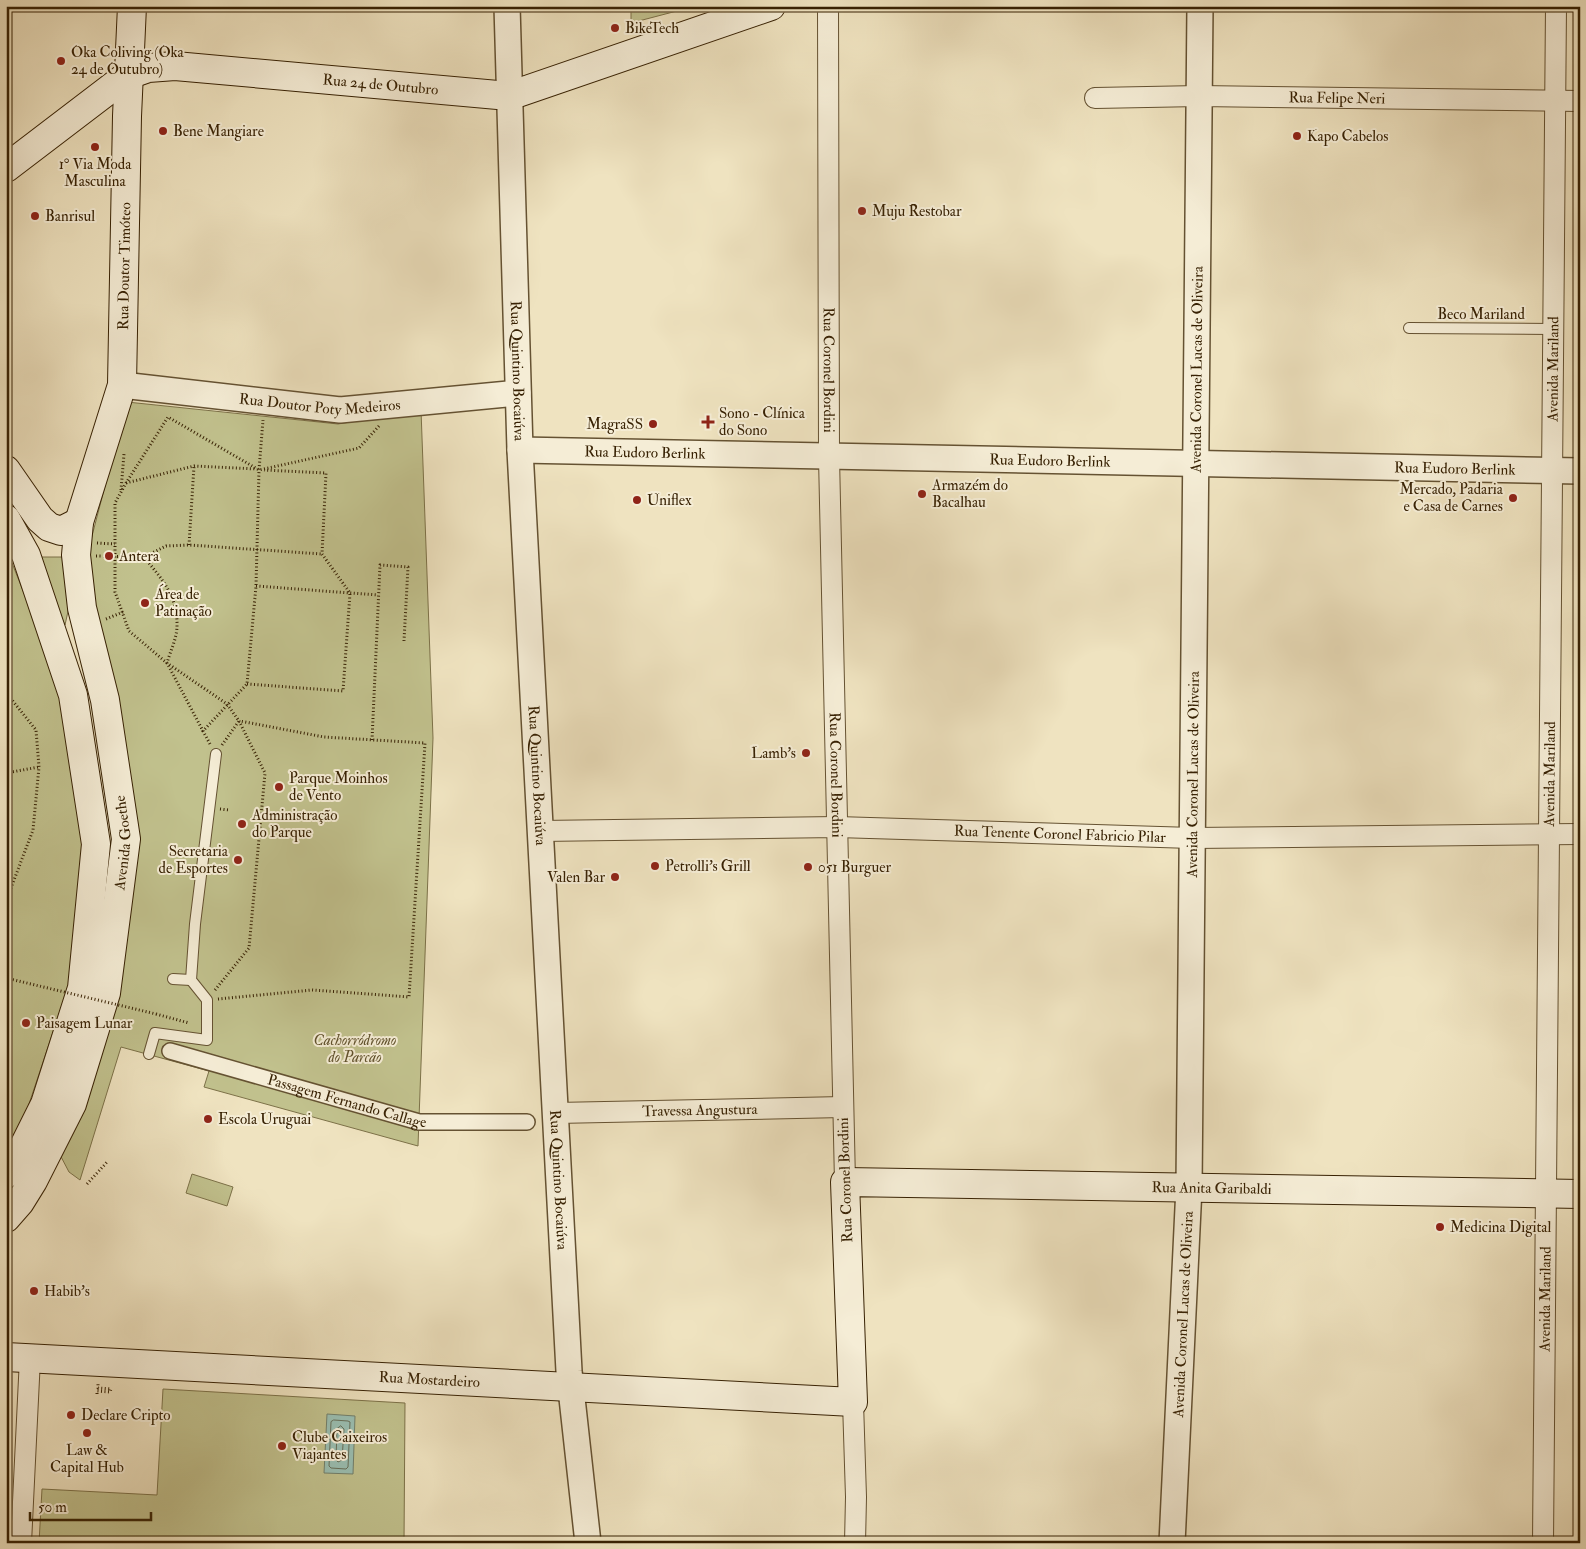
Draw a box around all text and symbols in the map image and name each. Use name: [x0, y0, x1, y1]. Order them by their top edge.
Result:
place label: BikeTech: [625, 19, 679, 38]
marker: BikeTech: [609, 22, 621, 34]
place label: Oka Coliving (Oka 24 de Outubro): [71, 43, 185, 79]
marker: Oka Coliving (Oka 24 de Outubro): [55, 55, 67, 67]
street label: Rua 24 de Outubro: [322, 70, 439, 100]
street label: Rua Felipe Neri: [1288, 88, 1386, 109]
place label: Bene Mangiare: [173, 122, 264, 141]
marker: Bene Mangiare: [157, 125, 169, 137]
place label: Kapo Cabelos: [1307, 127, 1388, 147]
marker: Kapo Cabelos: [1291, 130, 1303, 142]
marker: 1° Via Moda Masculina: [89, 141, 101, 153]
place label: 1° Via Moda Masculina: [59, 155, 132, 191]
street label: Rua Doutor Timóteo: [114, 202, 135, 330]
place label: Muju Restobar: [872, 202, 962, 221]
marker: Muju Restobar: [856, 205, 868, 217]
place label: Banrisul: [45, 207, 95, 226]
marker: Banrisul: [29, 210, 41, 222]
street label: Avenida Coronel Lucas de Oliveira: [1187, 265, 1208, 474]
street label: Rua Quintino Bocaiúva: [506, 300, 529, 442]
street label: Beco Mariland: [1437, 305, 1525, 324]
street label: Rua Coronel Bordini: [819, 307, 838, 433]
street label: Avenida Mariland: [1543, 316, 1563, 423]
street label: Rua Doutor Poty Medeiros: [238, 389, 401, 420]
place label: Sono - Clínica do Sono: [719, 404, 806, 440]
place label: MagraSS: [587, 415, 643, 434]
marker: Sono - Clínica do Sono: [701, 415, 715, 429]
marker: MagraSS: [647, 418, 659, 430]
street label: Rua Eudoro Berlink: [584, 442, 706, 464]
street label: Rua Eudoro Berlink: [989, 450, 1111, 472]
street label: Rua Eudoro Berlink: [1394, 458, 1516, 480]
place label: Armazém do Bacalhau: [931, 476, 1008, 512]
place label: Mercado, Padaria e Casa de Carnes: [1400, 480, 1504, 516]
marker: Armazém do Bacalhau: [916, 488, 928, 500]
place label: Uniflex: [647, 491, 692, 510]
marker: Mercado, Padaria e Casa de Carnes: [1507, 492, 1519, 504]
marker: Uniflex: [631, 494, 643, 506]
place label: Antera: [118, 547, 160, 566]
marker: Antera: [103, 550, 115, 562]
place label: Área de Patinação: [154, 583, 212, 621]
marker: Área de Patinação: [139, 597, 151, 609]
street label: Avenida Coronel Lucas de Oliveira: [1183, 670, 1204, 879]
street label: Rua Quintino Bocaiúva: [524, 705, 550, 847]
street label: Rua Coronel Bordini: [825, 712, 846, 838]
street label: Avenida Mariland: [1540, 721, 1560, 828]
place label: Lamb's: [751, 744, 796, 763]
marker: Lamb's: [800, 747, 812, 759]
place label: Parque Moinhos de Vento: [289, 769, 388, 805]
marker: Parque Moinhos de Vento: [273, 781, 285, 793]
street label: Avenida Goethe: [110, 794, 136, 892]
place label: Administração do Parque: [251, 806, 337, 842]
marker: Administração do Parque: [236, 818, 248, 830]
street label: Rua Tenente Coronel Fabricio Pilar: [954, 822, 1167, 847]
place label: Secretaria de Esportes: [159, 842, 229, 879]
marker: Secretaria de Esportes: [232, 854, 244, 866]
place label: Petrolli's Grill: [665, 857, 751, 876]
place label: 051 Burguer: [818, 858, 891, 877]
marker: Petrolli's Grill: [649, 860, 661, 872]
marker: 051 Burguer: [802, 861, 814, 873]
place label: Valen Bar: [547, 868, 605, 887]
marker: Valen Bar: [609, 871, 621, 883]
place label: Paisagem Lunar: [36, 1014, 133, 1033]
marker: Paisagem Lunar: [20, 1017, 32, 1029]
park label: Cachorródromo do Parcão: [314, 1031, 396, 1067]
street label: Passagem Fernando Callage: [265, 1070, 426, 1132]
street label: Travessa Angustura: [642, 1100, 759, 1121]
street label: Rua Quintino Bocaiúva: [545, 1109, 572, 1251]
place label: Escola Uruguai: [218, 1110, 311, 1129]
marker: Escola Uruguai: [202, 1113, 214, 1125]
street label: Rua Coronel Bordini: [834, 1117, 857, 1243]
street label: Rua Anita Garibaldi: [1151, 1178, 1272, 1199]
street label: Avenida Coronel Lucas de Oliveira: [1169, 1210, 1198, 1419]
place label: Medicina Digital: [1450, 1218, 1551, 1237]
marker: Medicina Digital: [1434, 1221, 1446, 1233]
street label: Avenida Mariland: [1536, 1246, 1556, 1353]
place label: Habib's: [44, 1282, 90, 1301]
marker: Habib's: [28, 1285, 40, 1297]
street label: Rua Mostardeiro: [378, 1368, 480, 1392]
place label: Declare Cripto: [81, 1406, 171, 1426]
marker: Declare Cripto: [65, 1409, 77, 1421]
marker: Law & Capital Hub: [81, 1427, 93, 1439]
place label: Clube Caixeiros Viajantes: [292, 1428, 387, 1464]
marker: Clube Caixeiros Viajantes: [276, 1440, 288, 1452]
place label: Law & Capital Hub: [50, 1441, 124, 1478]
scale bar: [30, 1489, 151, 1521]
text: 50 m: [38, 1498, 67, 1517]

